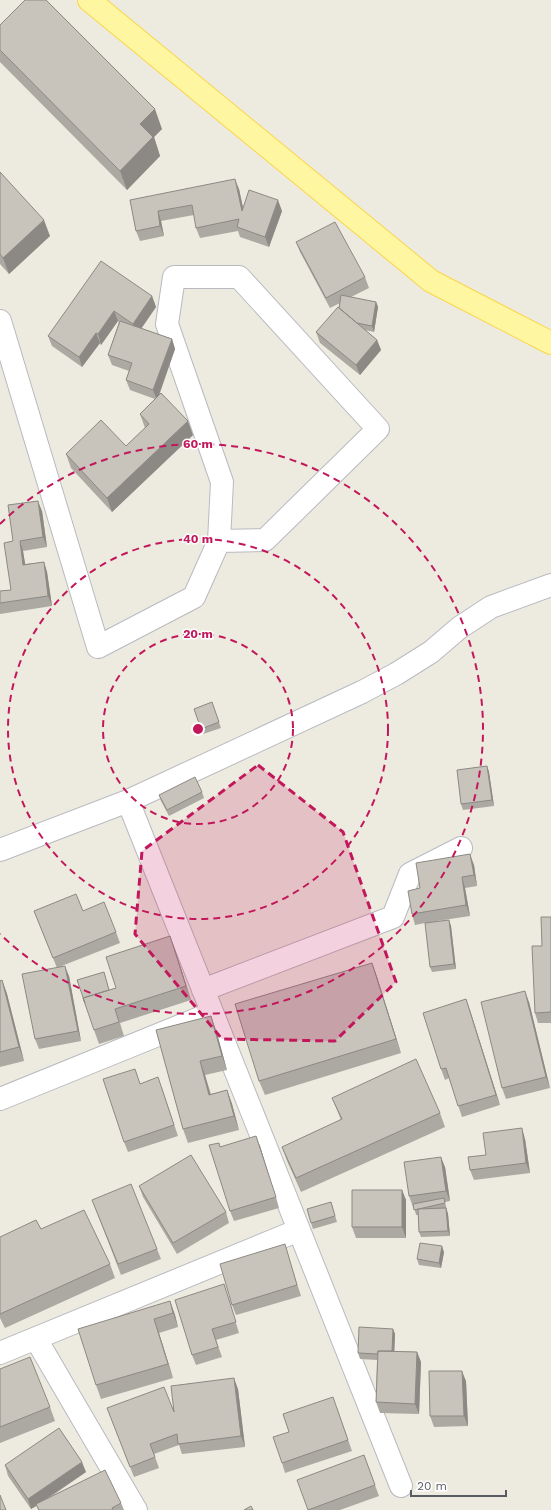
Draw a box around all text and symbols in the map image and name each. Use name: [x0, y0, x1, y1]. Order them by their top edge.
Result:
text: 60 m: [183, 437, 213, 451]
text: 40 m: [183, 532, 213, 546]
text: 20 m: [183, 627, 213, 641]
centre of rings: [191, 722, 205, 736]
scale bar: [411, 1472, 506, 1498]
text: 20 m: [417, 1479, 447, 1493]

